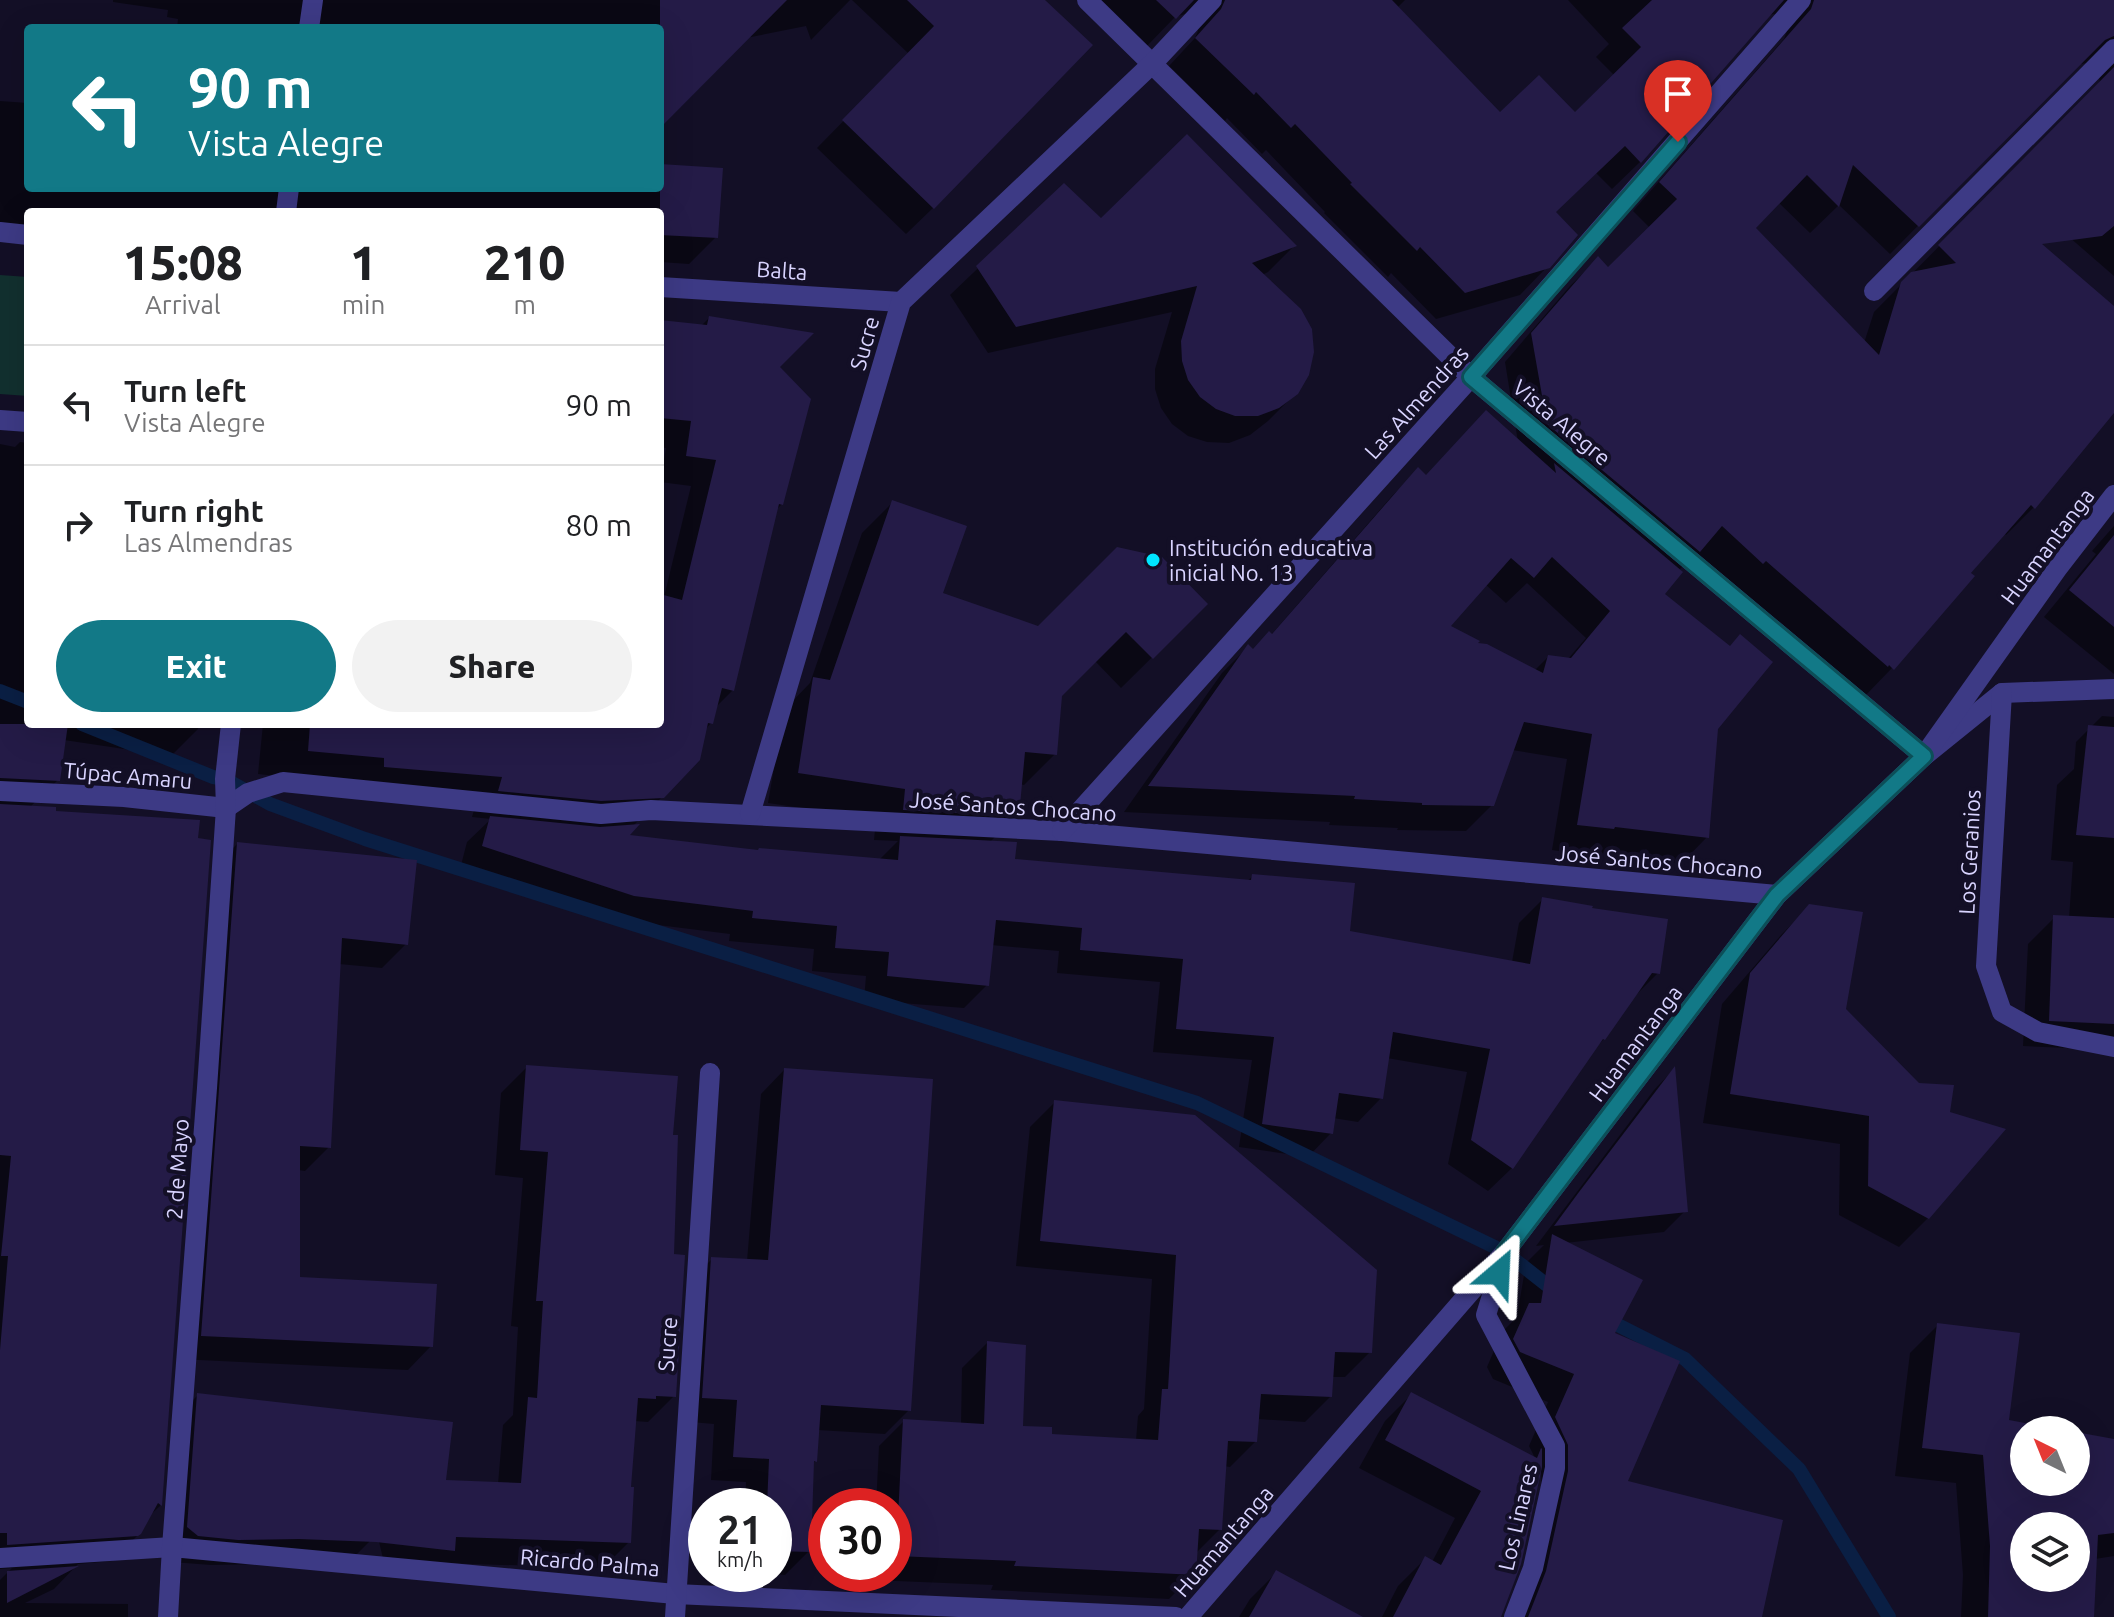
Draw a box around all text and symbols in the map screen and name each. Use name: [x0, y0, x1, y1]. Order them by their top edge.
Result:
icon: left: [56, 56, 160, 160]
text: 90 m: [188, 56, 313, 119]
pin: [1644, 60, 1712, 142]
icon: arrive: [1656, 72, 1700, 116]
text: Vista Alegre: [188, 122, 384, 163]
text: 15:08: [123, 235, 243, 289]
text: 1: [350, 235, 377, 289]
text: 210: [484, 235, 565, 289]
street label: Balta: [756, 256, 808, 284]
text: Arrival: [145, 290, 221, 319]
text: min: [342, 290, 385, 319]
text: m: [513, 290, 536, 319]
street label: Sucre: [844, 313, 884, 373]
street label: Las Almendras: [1359, 341, 1473, 463]
text: Turn left: [124, 374, 246, 408]
street label: Vista Alegre: [1508, 374, 1616, 470]
icon: left: [56, 383, 100, 427]
text: 90 m: [565, 388, 632, 422]
text: Vista Alegre: [124, 408, 266, 437]
street label: Huamantanga: [1995, 483, 2099, 609]
text: Turn right: [124, 494, 264, 528]
icon: right: [56, 503, 100, 547]
text: 80 m: [565, 508, 632, 542]
text: Las Almendras: [124, 528, 293, 557]
place label: Institución educativa inicial No. 13: [1169, 535, 1373, 585]
marker: Institución educativa inicial No. 13: [1144, 551, 1162, 569]
button: Exit: [56, 620, 336, 712]
button: Share: [352, 620, 632, 712]
street label: Túpac Amaru: [63, 757, 193, 793]
street label: José Santos Chocano: [909, 786, 1117, 826]
street label: Los Geranios: [1953, 789, 1985, 915]
street label: José Santos Chocano: [1554, 839, 1764, 883]
street label: Huamantanga: [1583, 980, 1687, 1106]
street label: 2 de Mayo: [161, 1118, 193, 1220]
position arrow: [1457, 1231, 1541, 1315]
street label: Sucre: [653, 1316, 681, 1372]
north arrow: [2010, 1416, 2090, 1496]
map controls: [2010, 1416, 2090, 1592]
street label: Los Linares: [1493, 1461, 1541, 1573]
street label: Huamantanga: [1168, 1481, 1278, 1601]
speed limit sign: 30: [808, 1488, 912, 1592]
text: 21: [717, 1507, 763, 1552]
button: layers: [2010, 1512, 2090, 1592]
street label: Ricardo Palma: [519, 1543, 661, 1581]
text: km/h: [717, 1548, 763, 1571]

